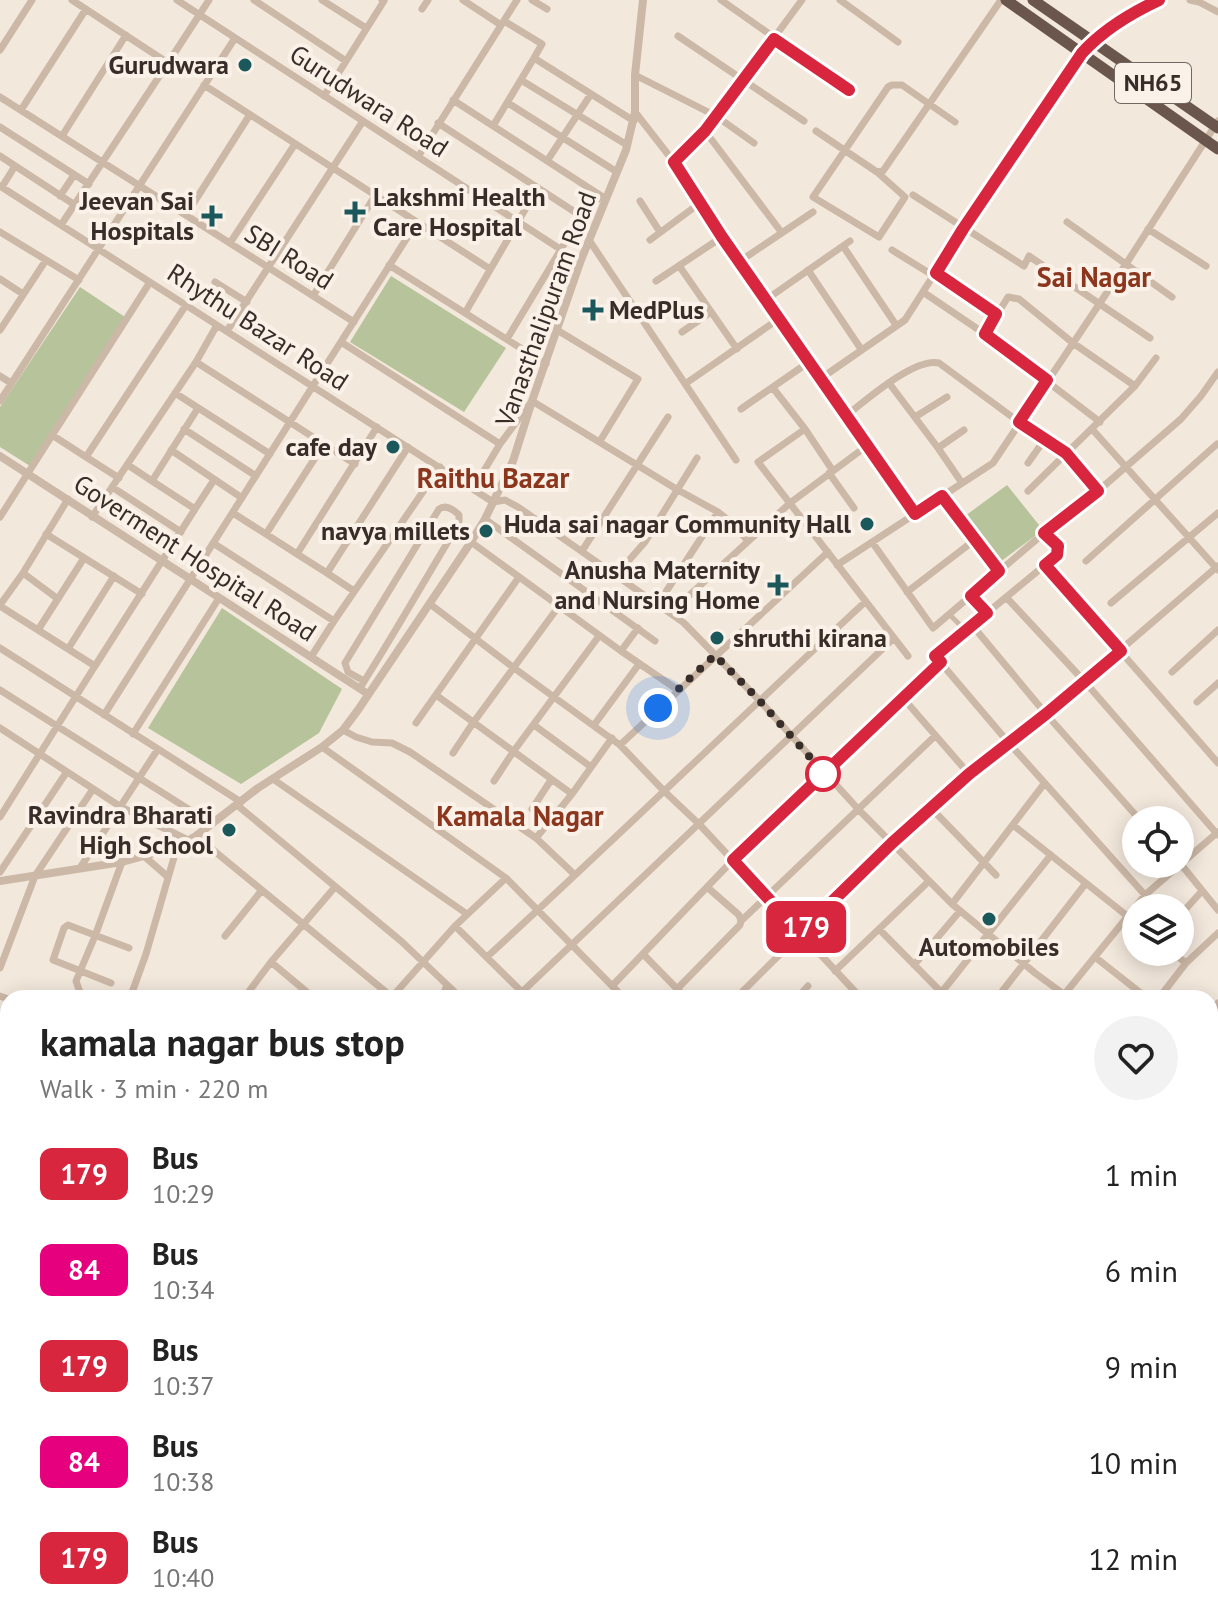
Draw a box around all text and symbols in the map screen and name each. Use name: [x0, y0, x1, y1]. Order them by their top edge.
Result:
street label: Gurudwara Road: [284, 37, 455, 164]
place label: Gurudwara: [108, 48, 229, 81]
marker: Gurudwara: [236, 56, 254, 74]
road number: NH65: [1115, 63, 1191, 103]
place label: Lakshmi Health Care Hospital: [373, 180, 546, 243]
place label: Jeevan Sai Hospitals: [79, 184, 194, 247]
street label: Vanasthalipuram Road: [487, 187, 603, 432]
marker: Lakshmi Health Care Hospital: [344, 201, 366, 223]
marker: Jeevan Sai Hospitals: [201, 205, 223, 227]
street label: SBI Road: [239, 216, 340, 297]
street label: Rhythu Bazar Road: [162, 256, 355, 397]
district label: Sai Nagar: [1037, 258, 1151, 295]
place label: MedPlus: [609, 293, 705, 326]
marker: MedPlus: [584, 301, 602, 319]
place label: cafe day: [286, 430, 378, 463]
marker: cafe day: [384, 438, 402, 456]
district label: Raithu Bazar: [417, 459, 569, 496]
street label: Goverment Hospital Road: [68, 467, 323, 648]
place label: Huda sai nagar Community Hall: [504, 507, 851, 540]
place label: navya millets: [321, 514, 470, 547]
marker: Huda sai nagar Community Hall: [858, 515, 876, 533]
marker: navya millets: [477, 522, 495, 540]
place label: Anusha Maternity and Nursing Home: [554, 553, 761, 616]
marker: Anusha Maternity and Nursing Home: [767, 574, 789, 596]
place label: shruthi kirana: [733, 621, 887, 654]
marker: shruthi kirana: [708, 629, 726, 647]
your location: [638, 688, 678, 728]
unlabelled marker: [806, 757, 840, 791]
district label: Kamala Nagar: [436, 797, 604, 834]
place label: Ravindra Bharati High School: [28, 798, 213, 861]
map controls: [1122, 806, 1194, 966]
button: locate: [1122, 806, 1194, 878]
marker: Ravindra Bharati High School: [220, 821, 238, 839]
button: layers: [1122, 894, 1194, 966]
line badge: 179: [760, 901, 852, 953]
text: 179: [782, 908, 830, 945]
marker: Automobiles: [980, 910, 998, 928]
place label: Automobiles: [919, 930, 1059, 963]
button: heart: [1094, 1016, 1178, 1100]
text: kamala nagar bus stop: [40, 1017, 405, 1066]
text: Walk · 3 min · 220 m: [40, 1072, 268, 1105]
text: Bus: [152, 1138, 199, 1177]
text: 179: [60, 1155, 108, 1192]
text: 1 min: [1105, 1155, 1178, 1194]
text: 10:29: [152, 1177, 214, 1210]
text: Bus: [152, 1234, 199, 1273]
text: 84: [68, 1251, 100, 1288]
text: 6 min: [1105, 1251, 1178, 1290]
text: 10:34: [152, 1273, 214, 1306]
text: Bus: [152, 1330, 199, 1369]
text: 179: [60, 1347, 108, 1384]
text: 9 min: [1105, 1347, 1178, 1386]
text: 10:37: [152, 1369, 214, 1402]
text: Bus: [152, 1426, 199, 1465]
text: 84: [68, 1443, 100, 1480]
text: 10 min: [1088, 1443, 1178, 1482]
text: 10:38: [152, 1465, 214, 1498]
text: Bus: [152, 1522, 199, 1561]
text: 179: [60, 1539, 108, 1576]
text: 12 min: [1088, 1539, 1178, 1578]
text: 10:40: [152, 1561, 214, 1594]

